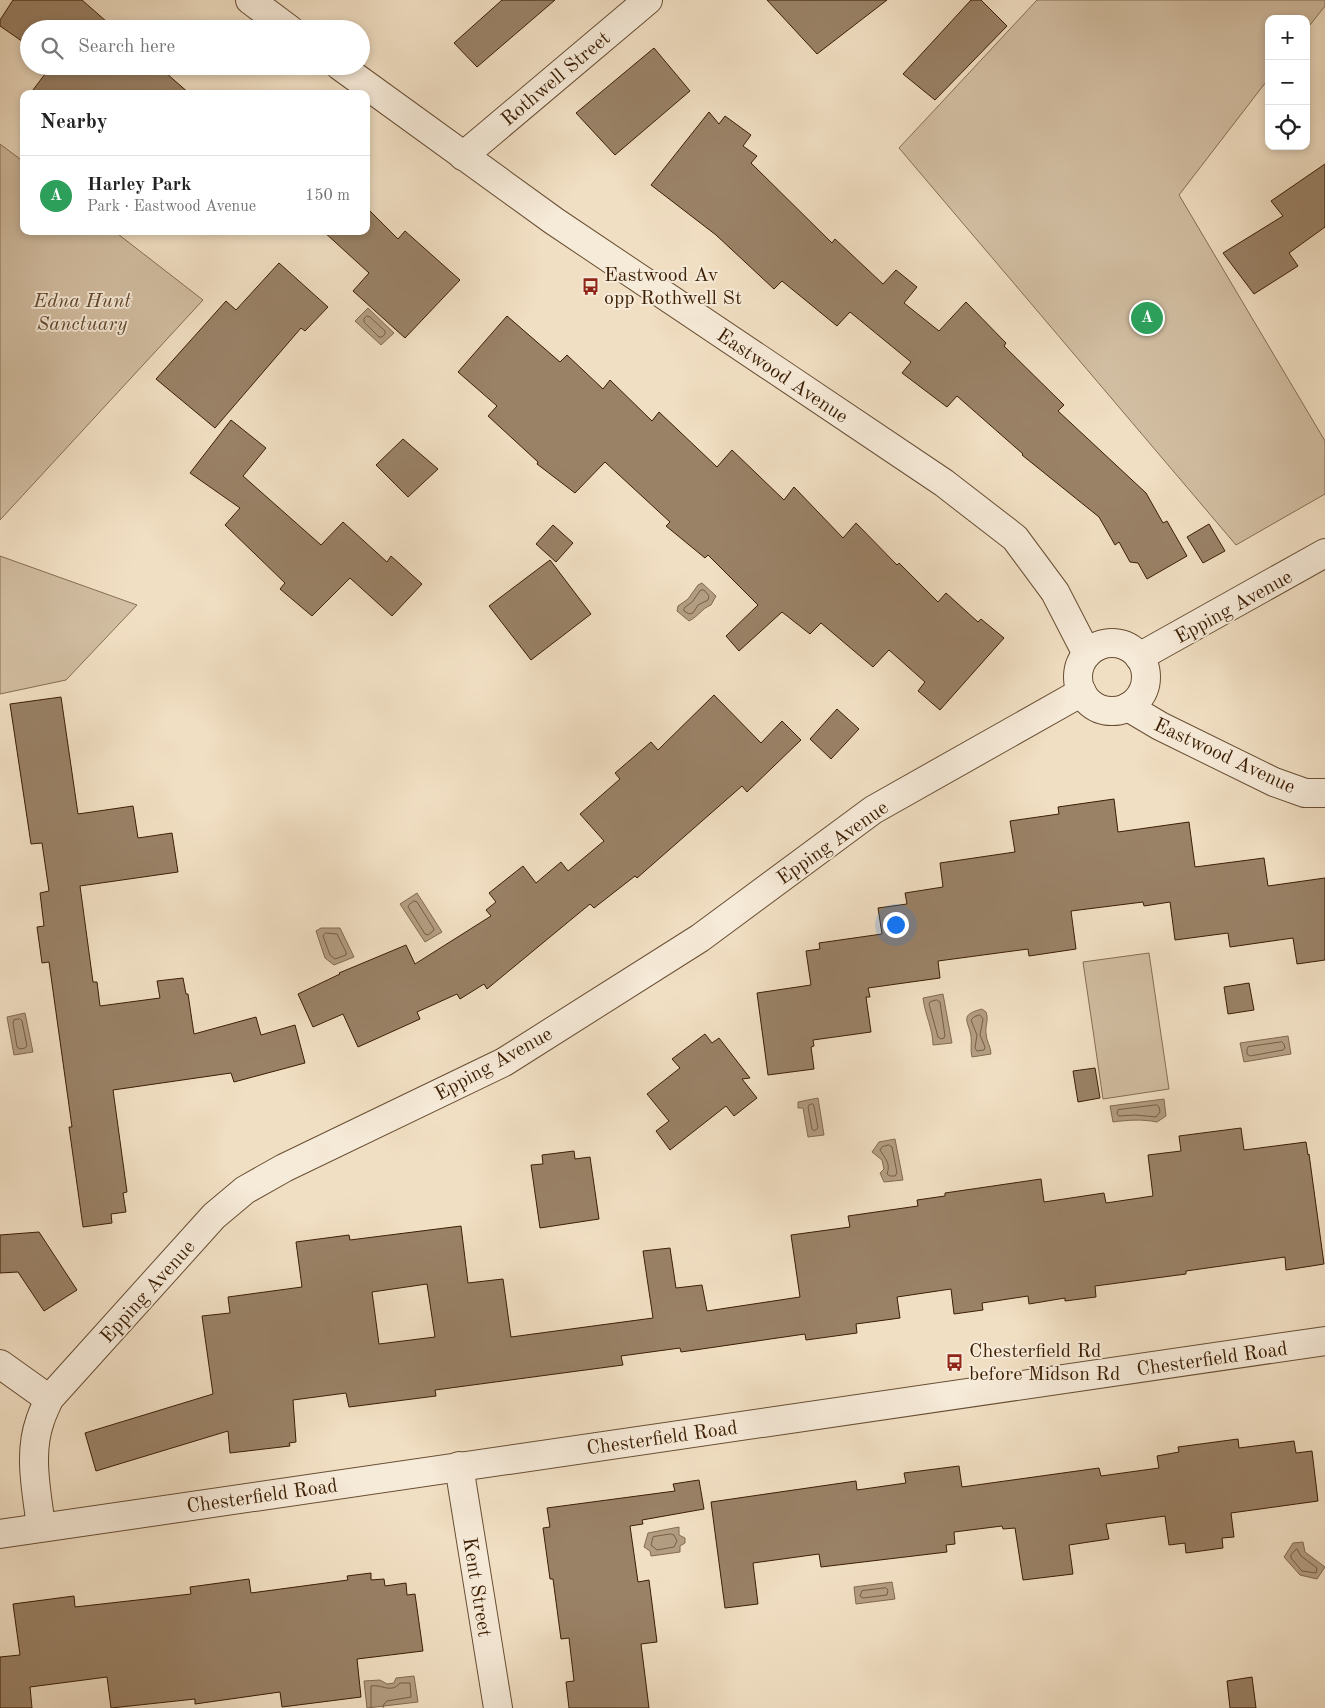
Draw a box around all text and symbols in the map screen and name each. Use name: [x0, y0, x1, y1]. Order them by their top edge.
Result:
map controls: [1265, 15, 1310, 150]
button: +: [1265, 15, 1310, 60]
search box: [20, 20, 370, 75]
street label: Rothwell Street: [498, 28, 615, 131]
icon: search: [38, 34, 66, 62]
text: Search here: [78, 38, 175, 57]
button: −: [1265, 60, 1310, 105]
button: locate: [1265, 105, 1310, 150]
text: Nearby: [40, 112, 108, 133]
text: Harley Park: [87, 176, 192, 195]
text: A: [50, 188, 62, 204]
text: 150 m: [305, 188, 350, 204]
text: Park · Eastwood Avenue: [87, 199, 256, 215]
place label: Eastwood Av opp Rothwell St: [604, 266, 742, 309]
bus stop icon: Eastwood Av opp Rothwell St: [580, 276, 600, 296]
park label: Edna Hunt Sanctuary: [32, 292, 131, 335]
pin: A: [1131, 299, 1163, 337]
street label: Eastwood Avenue: [713, 325, 851, 428]
street label: Epping Avenue: [1172, 567, 1296, 648]
street label: Eastwood Avenue: [1150, 715, 1298, 798]
street label: Epping Avenue: [774, 798, 892, 889]
your location: [883, 912, 909, 938]
street label: Epping Avenue: [432, 1024, 556, 1105]
street label: Epping Avenue: [97, 1237, 200, 1348]
street label: Chesterfield Road: [1135, 1339, 1289, 1380]
place label: Chesterfield Rd before Midson Rd: [969, 1342, 1120, 1385]
bus stop icon: Chesterfield Rd before Midson Rd: [945, 1352, 965, 1372]
street label: Chesterfield Road: [585, 1418, 739, 1459]
street label: Chesterfield Road: [185, 1476, 339, 1517]
street label: Kent Street: [458, 1536, 494, 1639]

